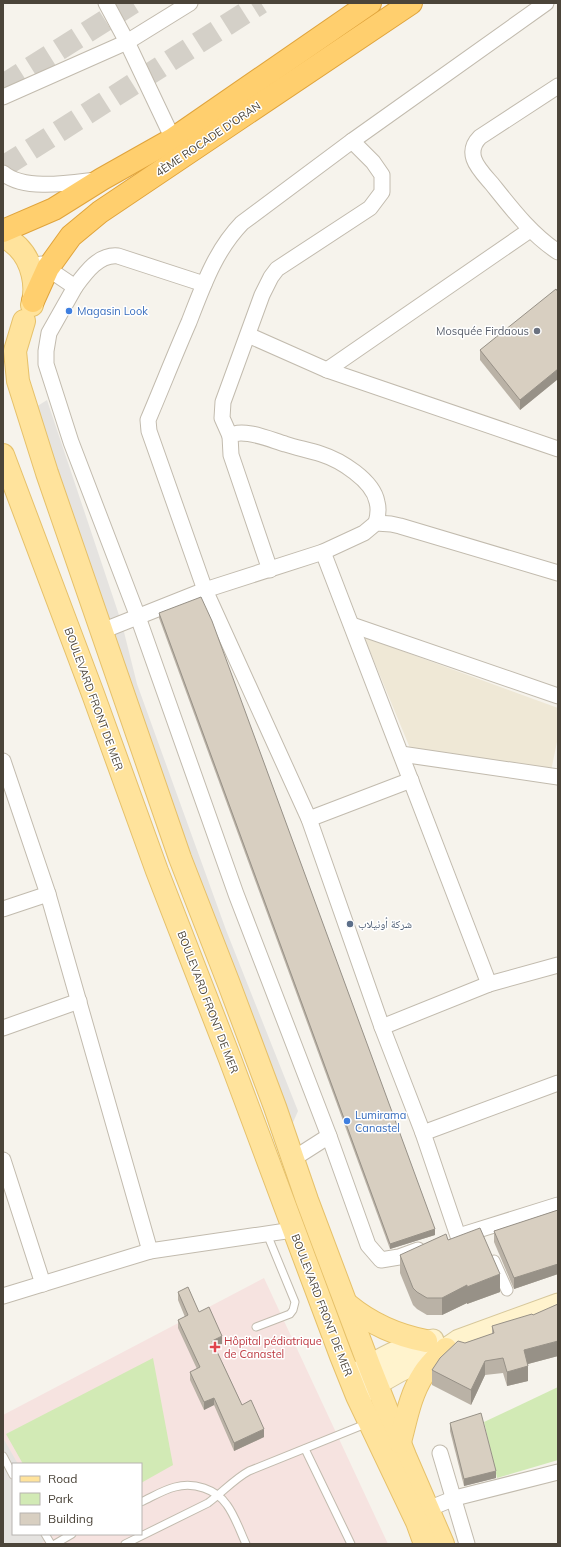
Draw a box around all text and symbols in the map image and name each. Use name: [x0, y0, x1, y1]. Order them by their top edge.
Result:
street label: 4ÈME ROCADE D'ORAN: [153, 99, 263, 179]
place label: Magasin Look: [77, 304, 148, 318]
marker: Magasin Look: [64, 306, 74, 316]
place label: Mosquée Firdaous: [436, 324, 529, 338]
marker: Mosquée Firdaous: [532, 326, 542, 336]
street label: BOULEVARD FRONT DE MER: [62, 626, 127, 773]
place label: شركة أونيلاب: [358, 917, 412, 931]
marker: شركة أونيلاب: [345, 919, 355, 929]
street label: BOULEVARD FRONT DE MER: [174, 929, 242, 1075]
place label: Lumirama Canastel: [355, 1108, 406, 1135]
marker: Lumirama Canastel: [342, 1116, 352, 1126]
street label: BOULEVARD FRONT DE MER: [288, 1232, 356, 1378]
place label: Hôpital pédiatrique de Canastel: [224, 1334, 322, 1361]
marker: Hôpital pédiatrique de Canastel: [209, 1341, 221, 1353]
legend: [12, 1463, 142, 1535]
text: Road: [48, 1471, 77, 1486]
text: Park: [48, 1491, 74, 1506]
text: Building: [48, 1511, 93, 1526]

